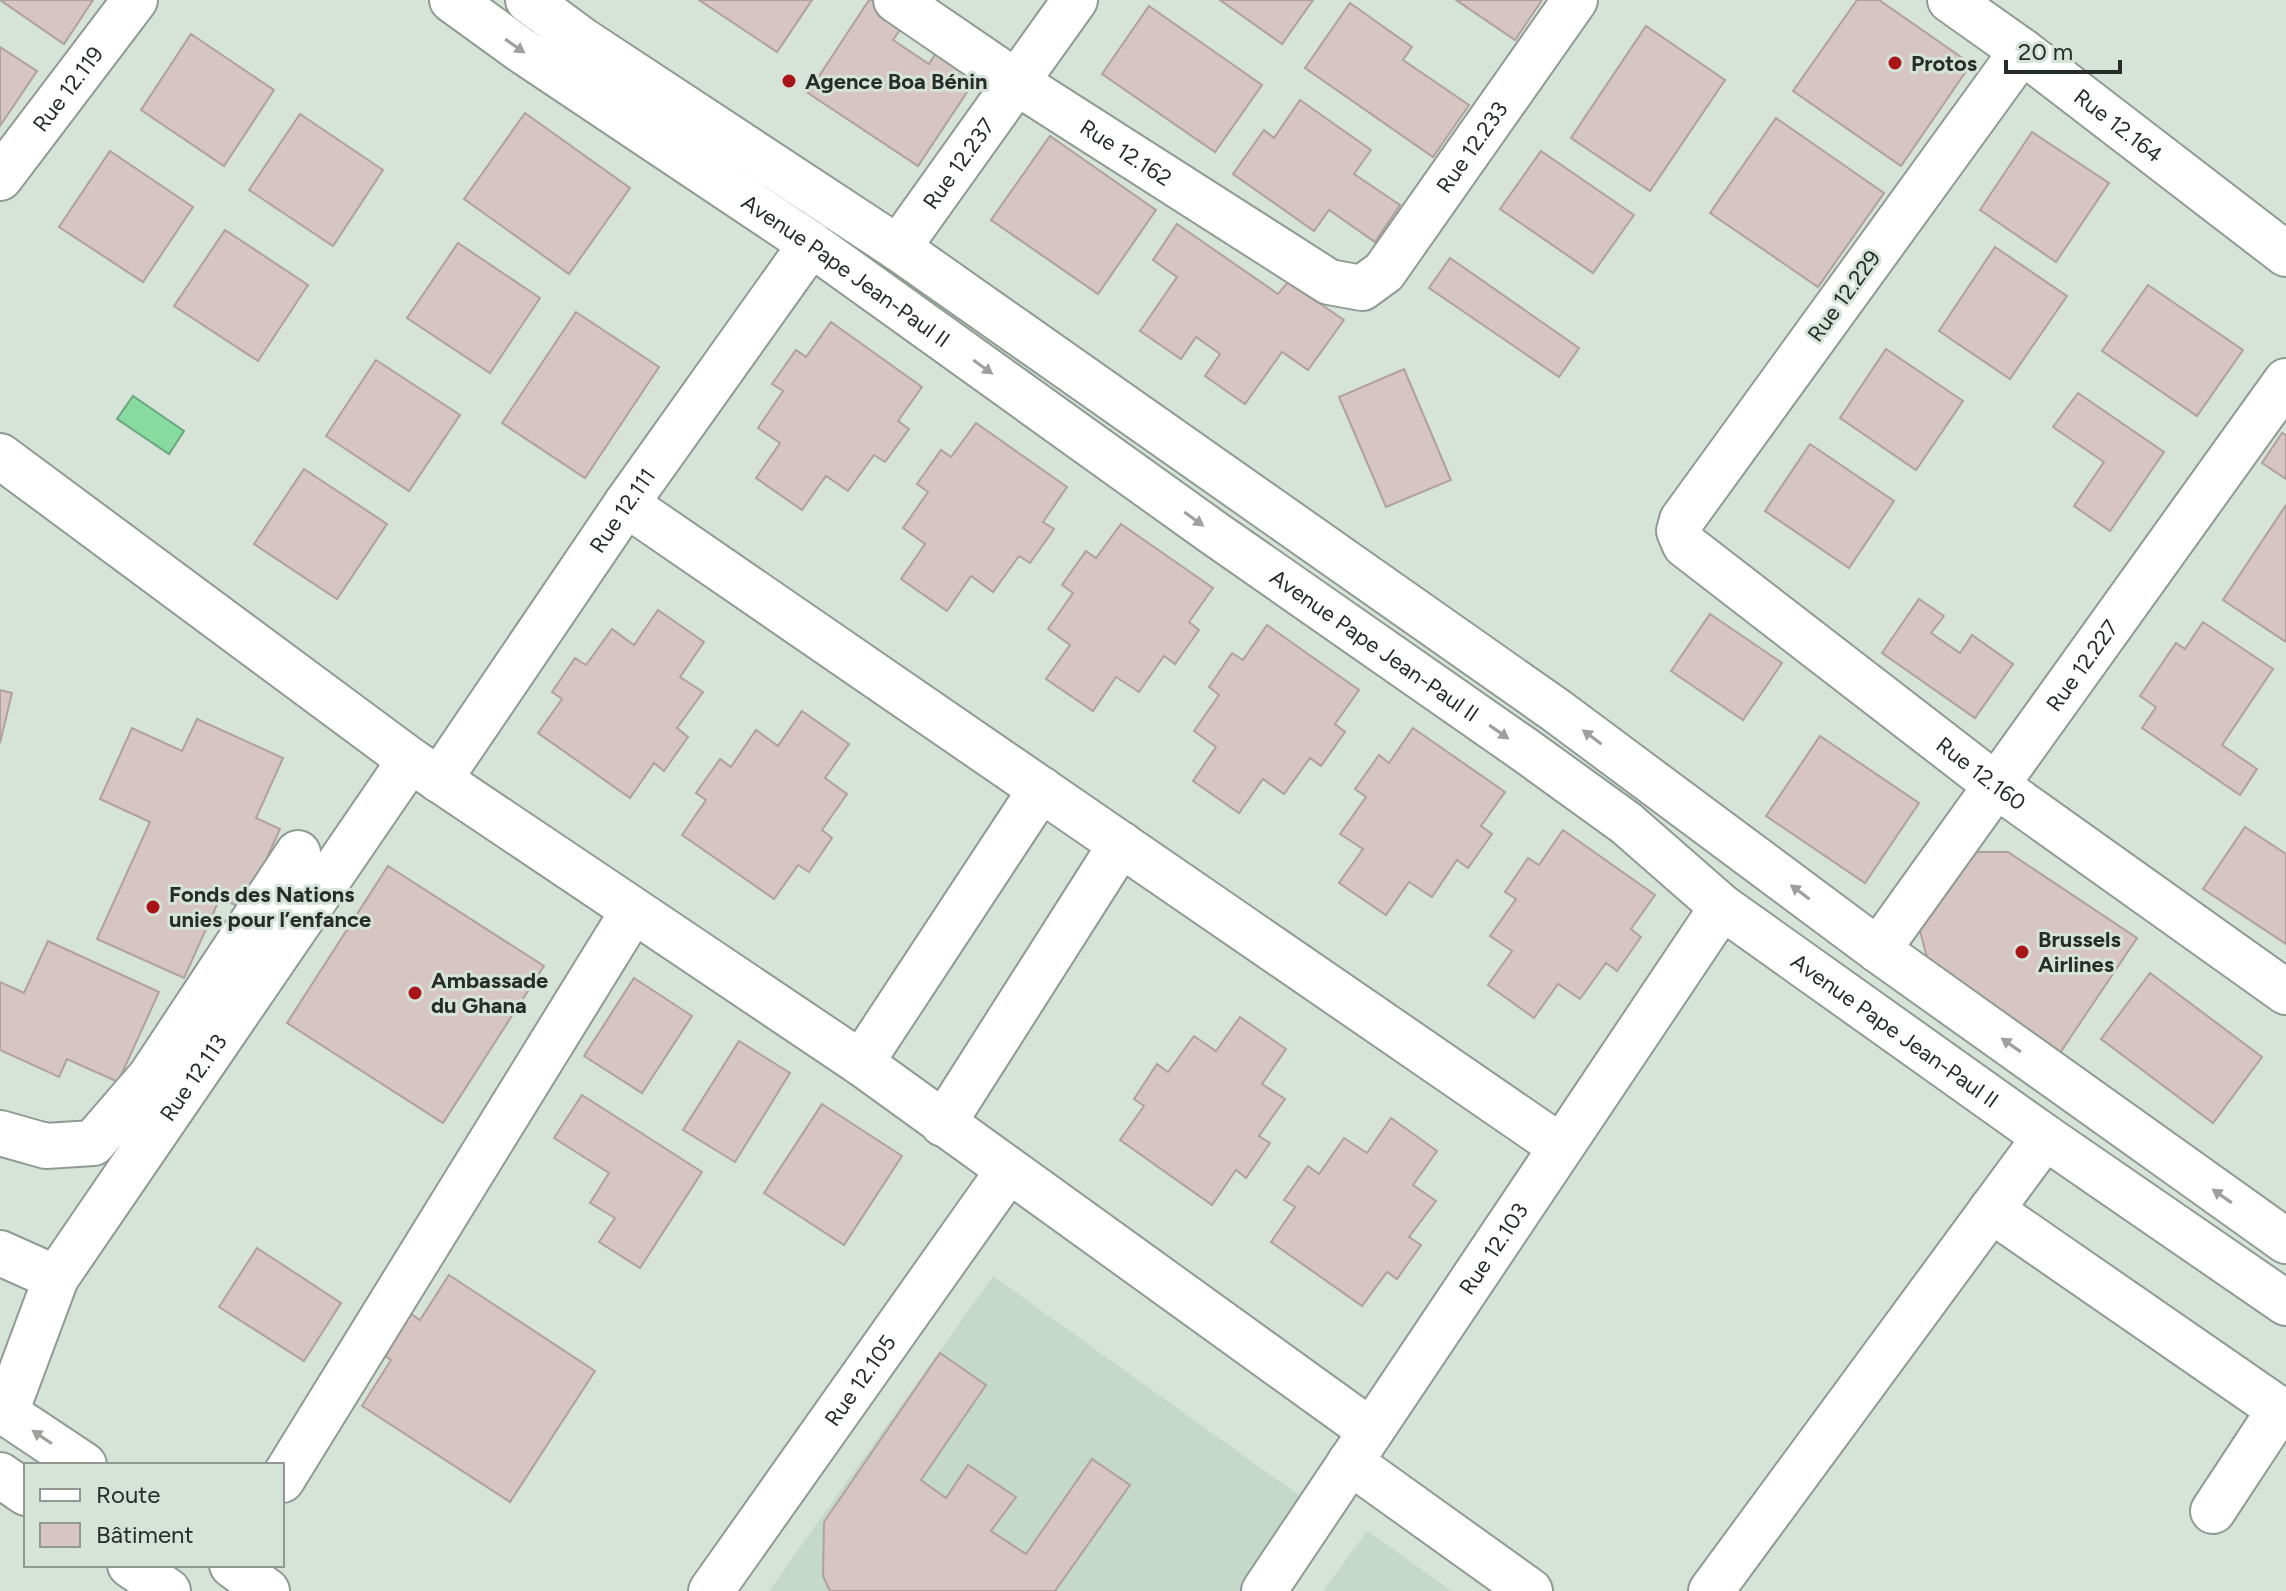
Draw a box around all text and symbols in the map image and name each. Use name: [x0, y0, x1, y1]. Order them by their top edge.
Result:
scale bar: [2006, 24, 2120, 74]
text: 20 m: [2018, 37, 2073, 66]
one-way arrow: [504, 38, 525, 53]
street label: Rue 12.119: [27, 41, 109, 137]
place label: Protos: [1911, 50, 1977, 77]
marker: Protos: [1886, 54, 1904, 72]
place label: Agence Boa Bénin: [805, 68, 988, 95]
marker: Agence Boa Bénin: [780, 72, 798, 90]
street label: Rue 12.164: [2069, 83, 2168, 168]
street label: Rue 12.233: [1430, 96, 1513, 198]
street label: Rue 12.237: [917, 112, 1000, 214]
street label: Rue 12.162: [1075, 113, 1177, 192]
street label: Avenue Pape Jean-Paul II: [737, 188, 955, 353]
street label: Rue 12.229: [1802, 245, 1886, 347]
one-way arrow: [972, 359, 993, 375]
street label: Rue 12.111: [584, 463, 661, 558]
one-way arrow: [1184, 511, 1205, 526]
street label: Avenue Pape Jean-Paul II: [1265, 563, 1484, 727]
street label: Rue 12.227: [2040, 615, 2124, 716]
one-way arrow: [1488, 724, 1510, 740]
one-way arrow: [1582, 729, 1602, 745]
street label: Rue 12.160: [1931, 731, 2031, 816]
place label: Fonds des Nations unies pour l’enfance: [169, 881, 371, 933]
one-way arrow: [1790, 885, 1810, 901]
marker: Fonds des Nations unies pour l’enfance: [144, 898, 162, 916]
place label: Brussels Airlines: [2038, 926, 2121, 978]
marker: Brussels Airlines: [2013, 943, 2031, 961]
street label: Avenue Pape Jean-Paul II: [1786, 947, 2004, 1113]
place label: Ambassade du Ghana: [431, 967, 548, 1019]
marker: Ambassade du Ghana: [406, 984, 424, 1002]
street label: Rue 12.113: [154, 1029, 232, 1126]
one-way arrow: [2000, 1038, 2021, 1053]
one-way arrow: [2212, 1189, 2233, 1204]
street label: Rue 12.103: [1453, 1198, 1534, 1300]
street label: Rue 12.105: [819, 1330, 901, 1431]
one-way arrow: [32, 1430, 53, 1445]
legend: [24, 1463, 284, 1567]
text: Route: [96, 1480, 160, 1509]
text: Bâtiment: [96, 1520, 194, 1549]

